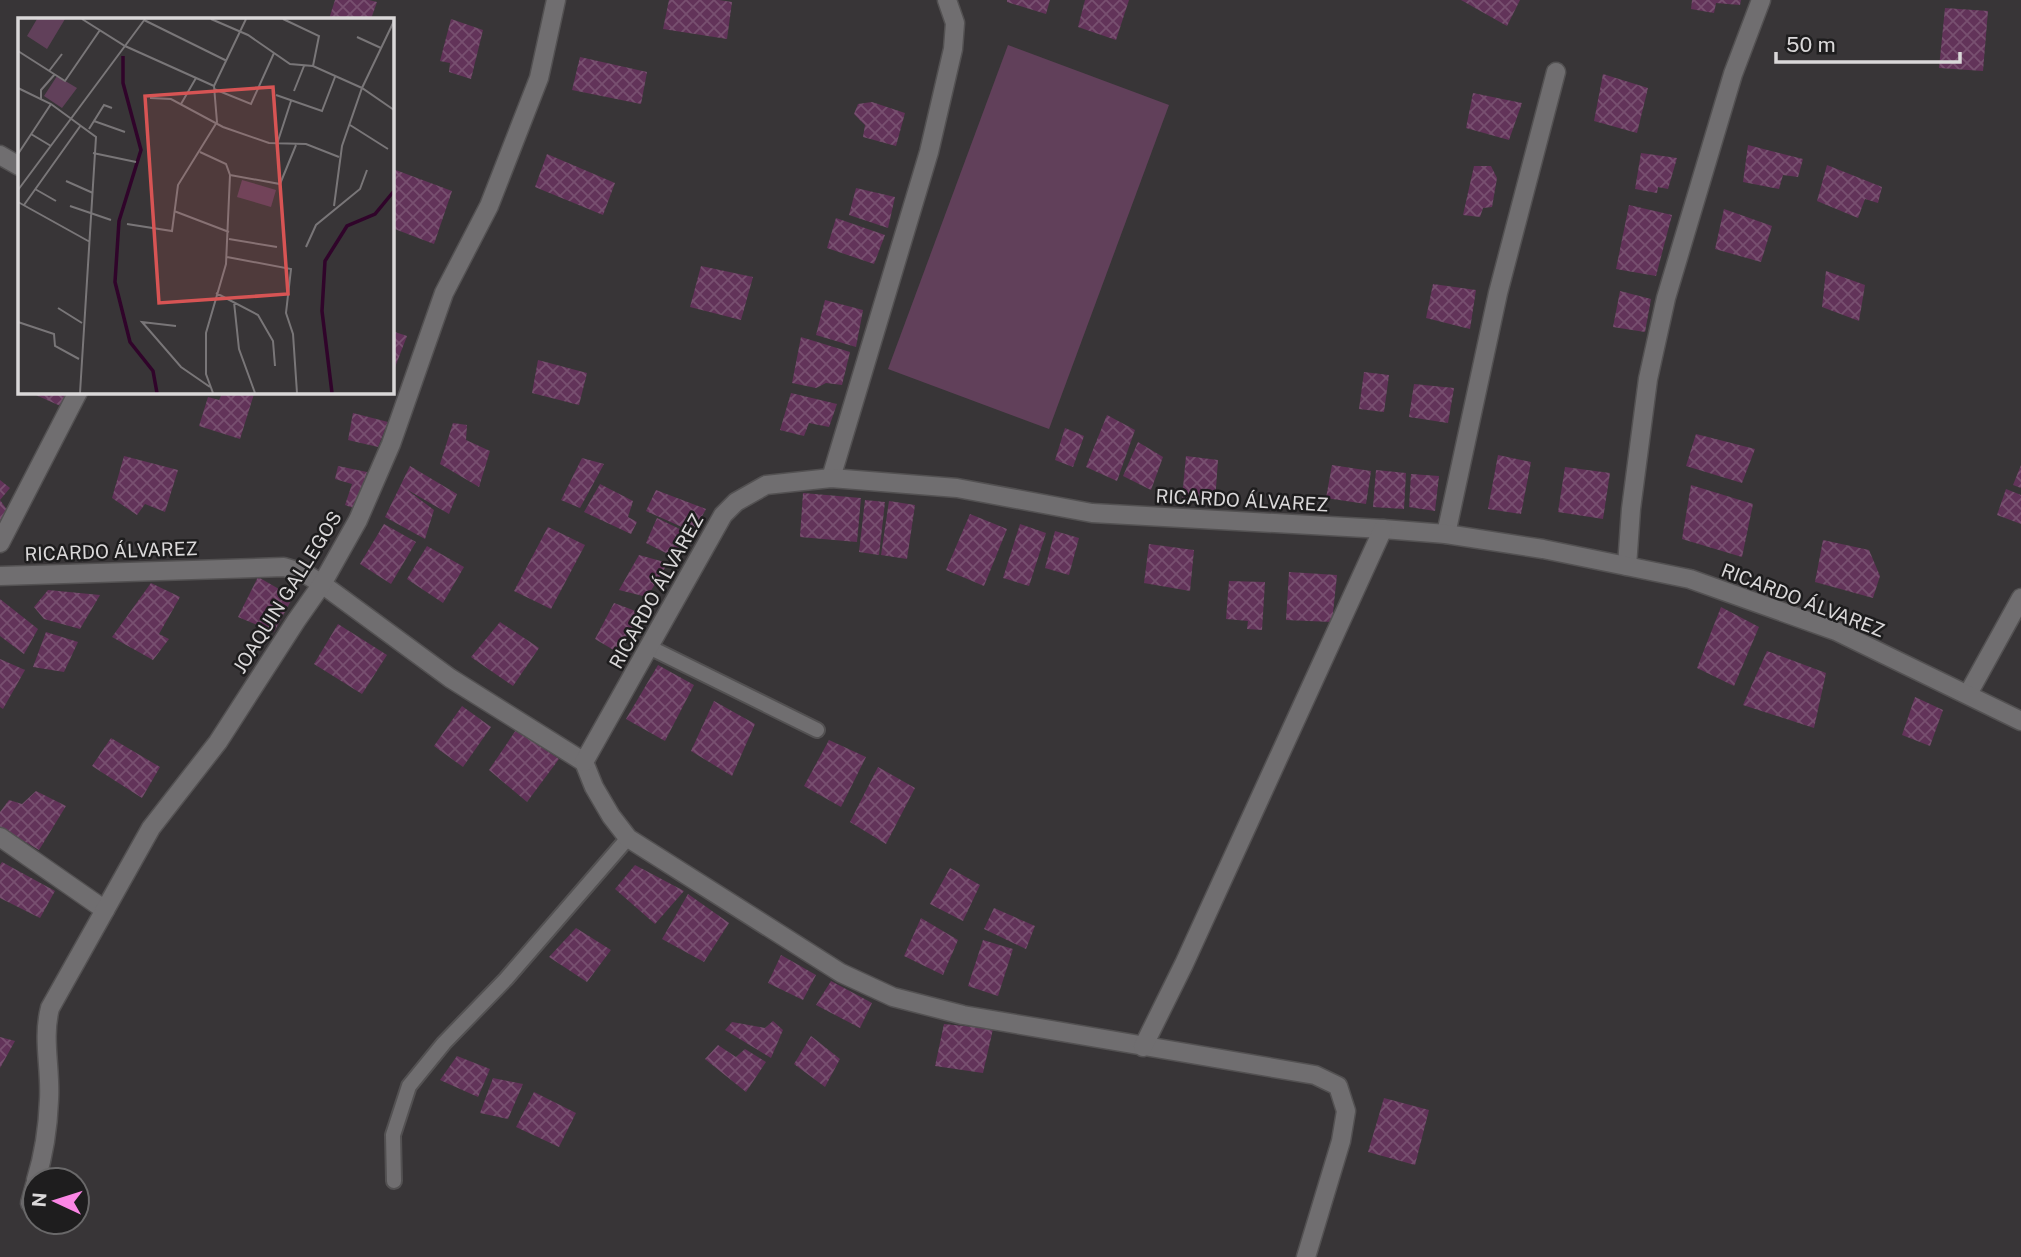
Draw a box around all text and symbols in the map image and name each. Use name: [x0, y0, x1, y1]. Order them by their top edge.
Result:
inset map: [18, 18, 394, 394]
scale bar: [1776, 21, 1960, 65]
text: 50 m: [1786, 32, 1836, 57]
street label: RICARDO ÁLVAREZ: [1155, 484, 1329, 516]
street label: JOAQUIN GALLEGOS: [228, 507, 346, 677]
street label: RICARDO ÁLVAREZ: [604, 510, 708, 672]
street label: RICARDO ÁLVAREZ: [24, 537, 198, 565]
street label: RICARDO ÁLVAREZ: [1718, 559, 1888, 641]
north arrow: [21, 1166, 91, 1236]
text: N: [28, 1192, 51, 1208]

